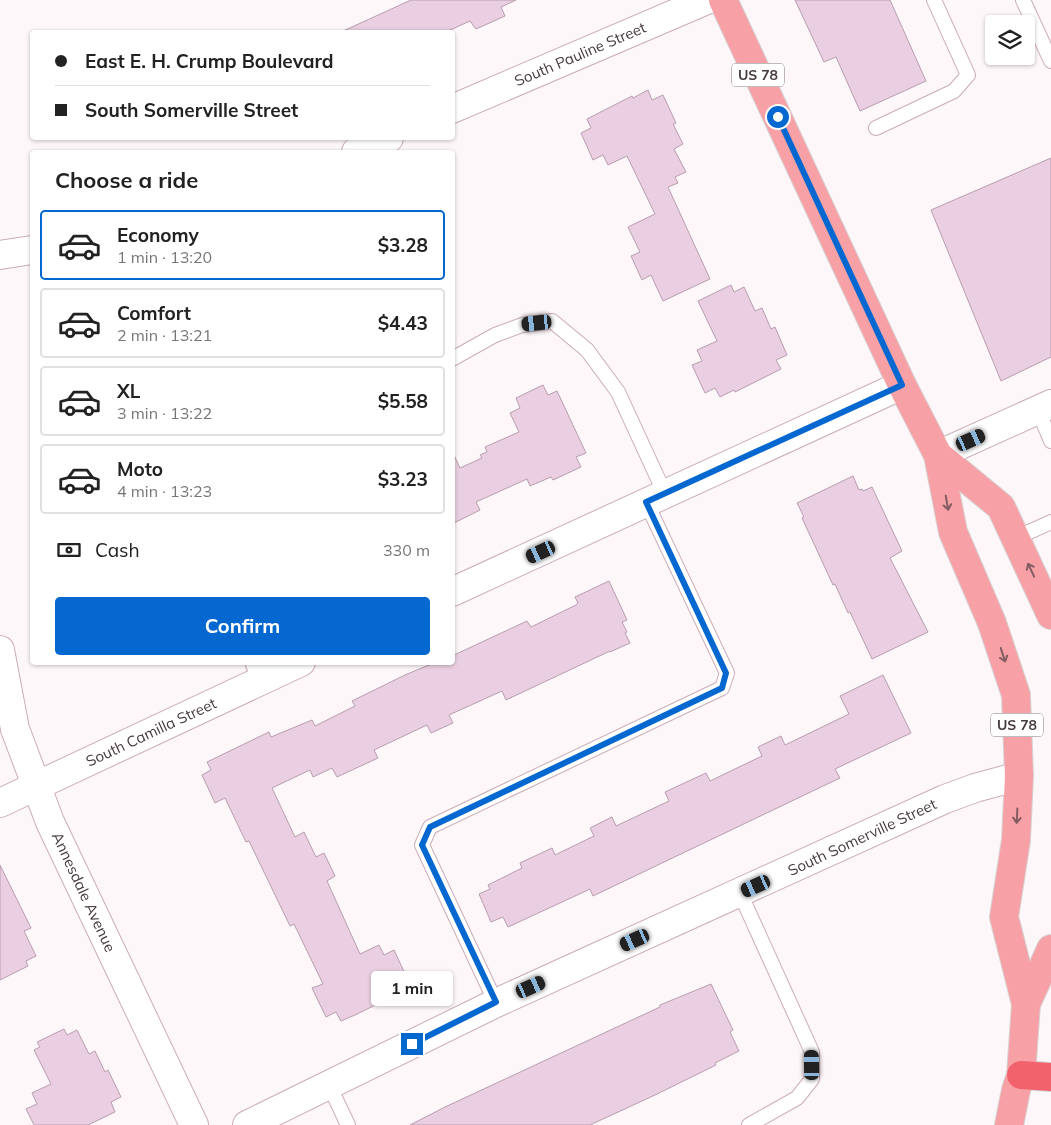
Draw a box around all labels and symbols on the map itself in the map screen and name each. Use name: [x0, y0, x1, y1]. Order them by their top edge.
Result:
street label: South Pauline Street: [511, 18, 649, 90]
road number: US 78: [732, 64, 784, 86]
route start: [767, 106, 789, 128]
car: [521, 314, 552, 332]
car: [954, 427, 987, 453]
one-way arrow: [943, 495, 953, 511]
car: [524, 539, 557, 565]
one-way arrow: [1025, 563, 1035, 578]
one-way arrow: [999, 647, 1008, 663]
street label: South Camilla Street: [83, 693, 219, 771]
road number: US 78: [991, 714, 1043, 736]
street label: South Somerville Street: [785, 794, 939, 880]
one-way arrow: [1013, 807, 1022, 823]
street label: Annesdale Avenue: [48, 829, 120, 955]
car: [739, 873, 772, 899]
car: [618, 927, 651, 953]
callout: 1 min: [371, 972, 453, 1006]
car: [514, 974, 547, 1000]
route end: [401, 1033, 423, 1055]
car: [804, 1050, 819, 1080]

